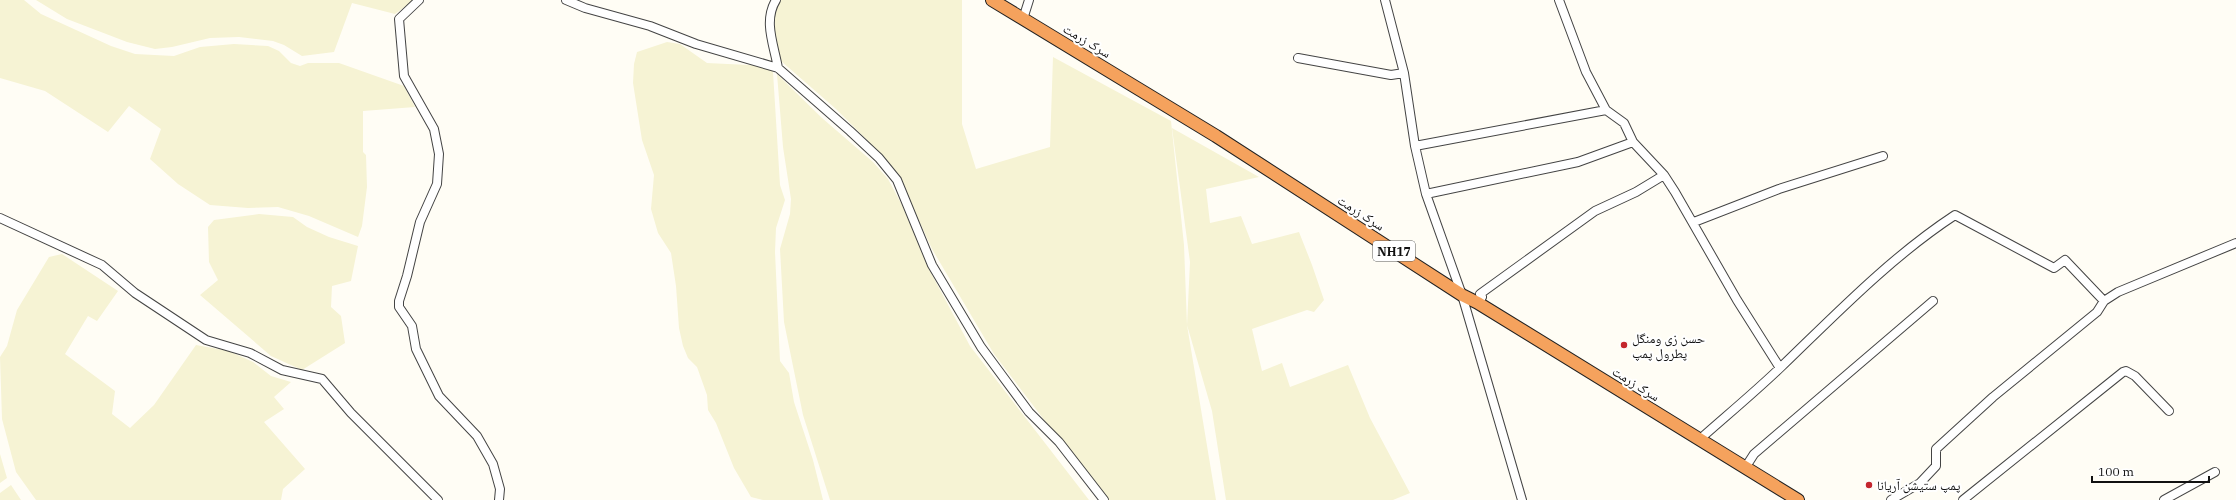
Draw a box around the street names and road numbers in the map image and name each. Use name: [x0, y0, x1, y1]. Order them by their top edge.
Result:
street label: سرک زرمت: [1060, 20, 1114, 62]
street label: سرک زرمت: [1334, 191, 1388, 235]
road number: NH17: [1373, 241, 1415, 261]
street label: سرک زرمت: [1609, 363, 1663, 405]

